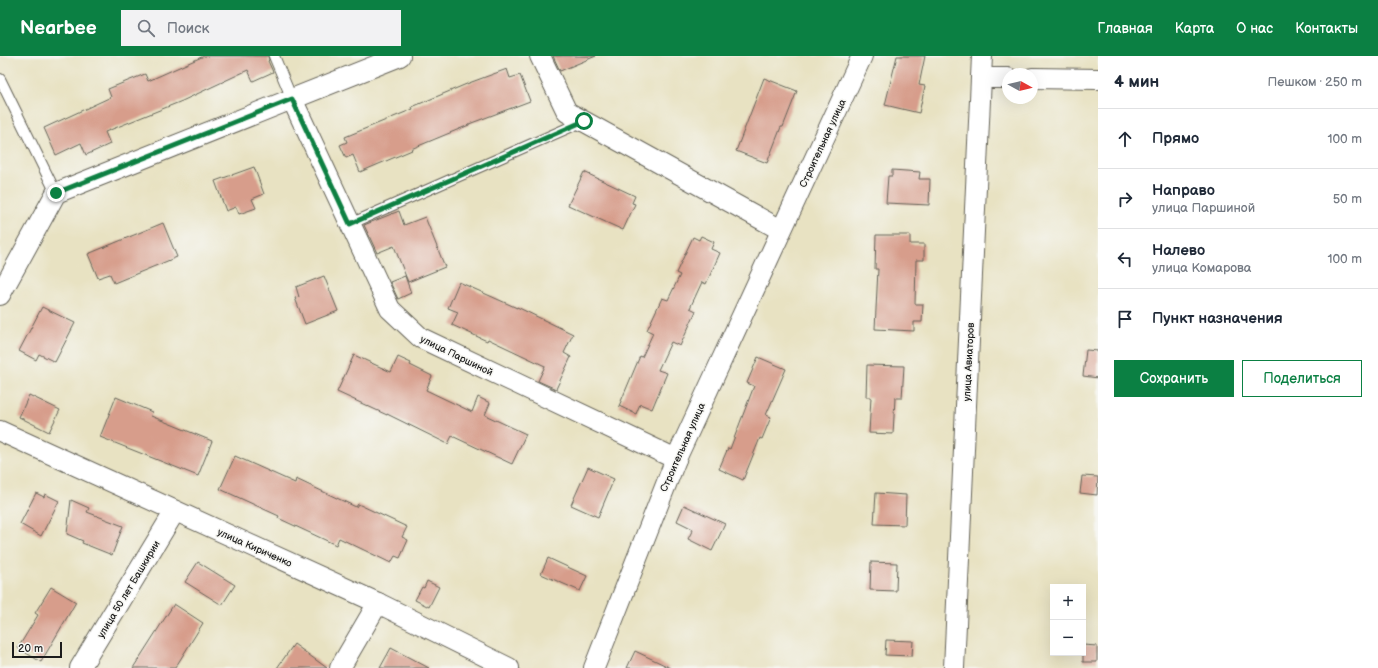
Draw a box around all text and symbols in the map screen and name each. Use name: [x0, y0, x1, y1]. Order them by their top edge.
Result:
search box: [121, 10, 401, 46]
text: Nearbee: [20, 17, 97, 40]
icon: search: [135, 17, 157, 39]
text: Поиск: [167, 19, 210, 38]
text: Главная: [1098, 20, 1153, 37]
text: Карта: [1175, 20, 1214, 37]
text: О нас: [1236, 20, 1273, 37]
text: Контакты: [1295, 20, 1358, 37]
north arrow: [1002, 68, 1038, 104]
text: 4 мин: [1114, 72, 1159, 92]
text: Пешком · 250 m: [1267, 74, 1362, 90]
street label: Строительная улица: [797, 97, 849, 190]
route start: [575, 112, 593, 130]
icon: ahead: [1114, 128, 1136, 150]
text: Прямо: [1152, 129, 1199, 148]
text: 100 m: [1327, 131, 1362, 147]
text: Направо: [1152, 181, 1215, 200]
route end: [47, 184, 65, 202]
icon: right: [1114, 188, 1136, 210]
text: 50 m: [1333, 191, 1362, 207]
text: улица Паршиной: [1152, 200, 1255, 216]
text: Налево: [1152, 241, 1205, 260]
icon: left: [1114, 248, 1136, 270]
text: 100 m: [1327, 251, 1362, 267]
text: улица Комарова: [1152, 260, 1252, 276]
icon: arrive: [1114, 308, 1136, 330]
text: Пункт назначения: [1152, 309, 1283, 328]
street label: улица Авиаторов: [961, 322, 977, 402]
street label: улица Паршиной: [418, 333, 495, 379]
button: Сохранить: [1114, 360, 1234, 397]
button: Поделиться: [1242, 360, 1362, 397]
street label: Строительная улица: [658, 401, 708, 494]
street label: улица Кириченко: [215, 526, 294, 570]
street label: улица 50 лет Башкирии: [95, 539, 163, 640]
map controls: [1050, 584, 1086, 656]
button: +: [1050, 584, 1086, 620]
button: −: [1050, 620, 1086, 656]
scale bar: [12, 640, 62, 659]
text: 20 m: [18, 642, 43, 655]

